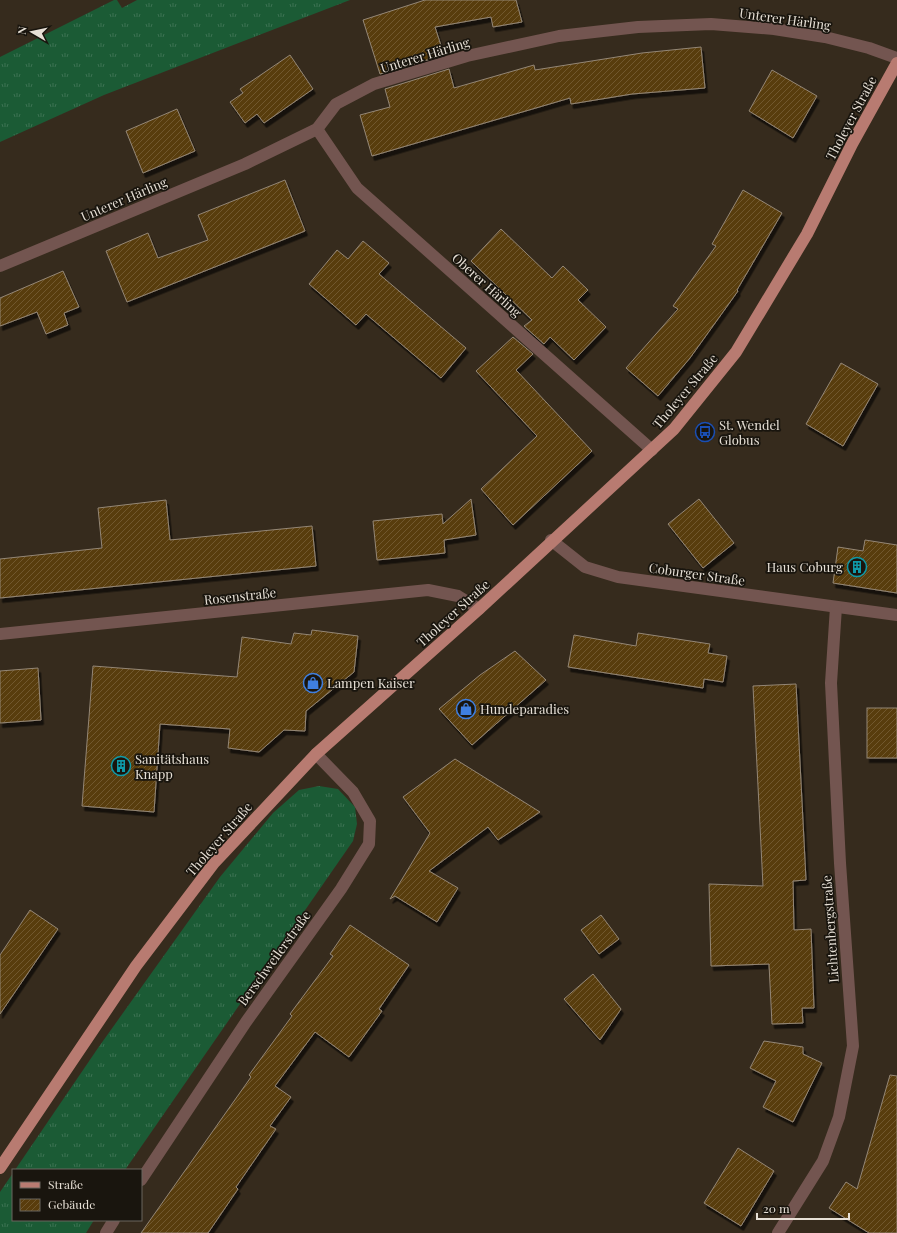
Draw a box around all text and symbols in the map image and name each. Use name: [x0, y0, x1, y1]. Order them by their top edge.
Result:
street label: Unterer Härling: [738, 4, 832, 33]
north arrow: [12, 12, 52, 52]
text: N: [14, 25, 30, 35]
street label: Unterer Härling: [378, 33, 472, 76]
street label: Tholeyer Straße: [821, 73, 880, 163]
street label: Unterer Härling: [78, 173, 170, 224]
street label: Oberer Härling: [449, 249, 526, 321]
street label: Tholeyer Straße: [648, 349, 721, 432]
place label: St. Wendel Globus: [719, 416, 780, 448]
bus stop icon: St. Wendel Globus: [694, 421, 716, 443]
building icon: Haus Coburg: [846, 556, 868, 578]
street label: Coburger Straße: [648, 558, 747, 589]
place label: Haus Coburg: [767, 558, 843, 575]
street label: Tholeyer Straße: [413, 575, 493, 650]
street label: Rosenstraße: [203, 583, 277, 608]
shop icon: Lampen Kaiser: [302, 672, 324, 694]
place label: Lampen Kaiser: [327, 674, 415, 691]
shop icon: Hundeparadies: [455, 698, 477, 720]
place label: Hundeparadies: [480, 700, 569, 717]
place label: Sanitätshaus Knapp: [135, 750, 209, 782]
building icon: Sanitätshaus Knapp: [110, 755, 132, 777]
street label: Tholeyer Straße: [182, 798, 256, 879]
street label: Lichtenbergstraße: [817, 874, 842, 983]
street label: Berschweilerstraße: [233, 907, 314, 1008]
legend: [12, 1169, 142, 1221]
text: Straße: [48, 1176, 83, 1192]
scale bar: [757, 1195, 849, 1221]
text: Gebäude: [48, 1196, 95, 1212]
text: 20 m: [763, 1200, 790, 1216]

